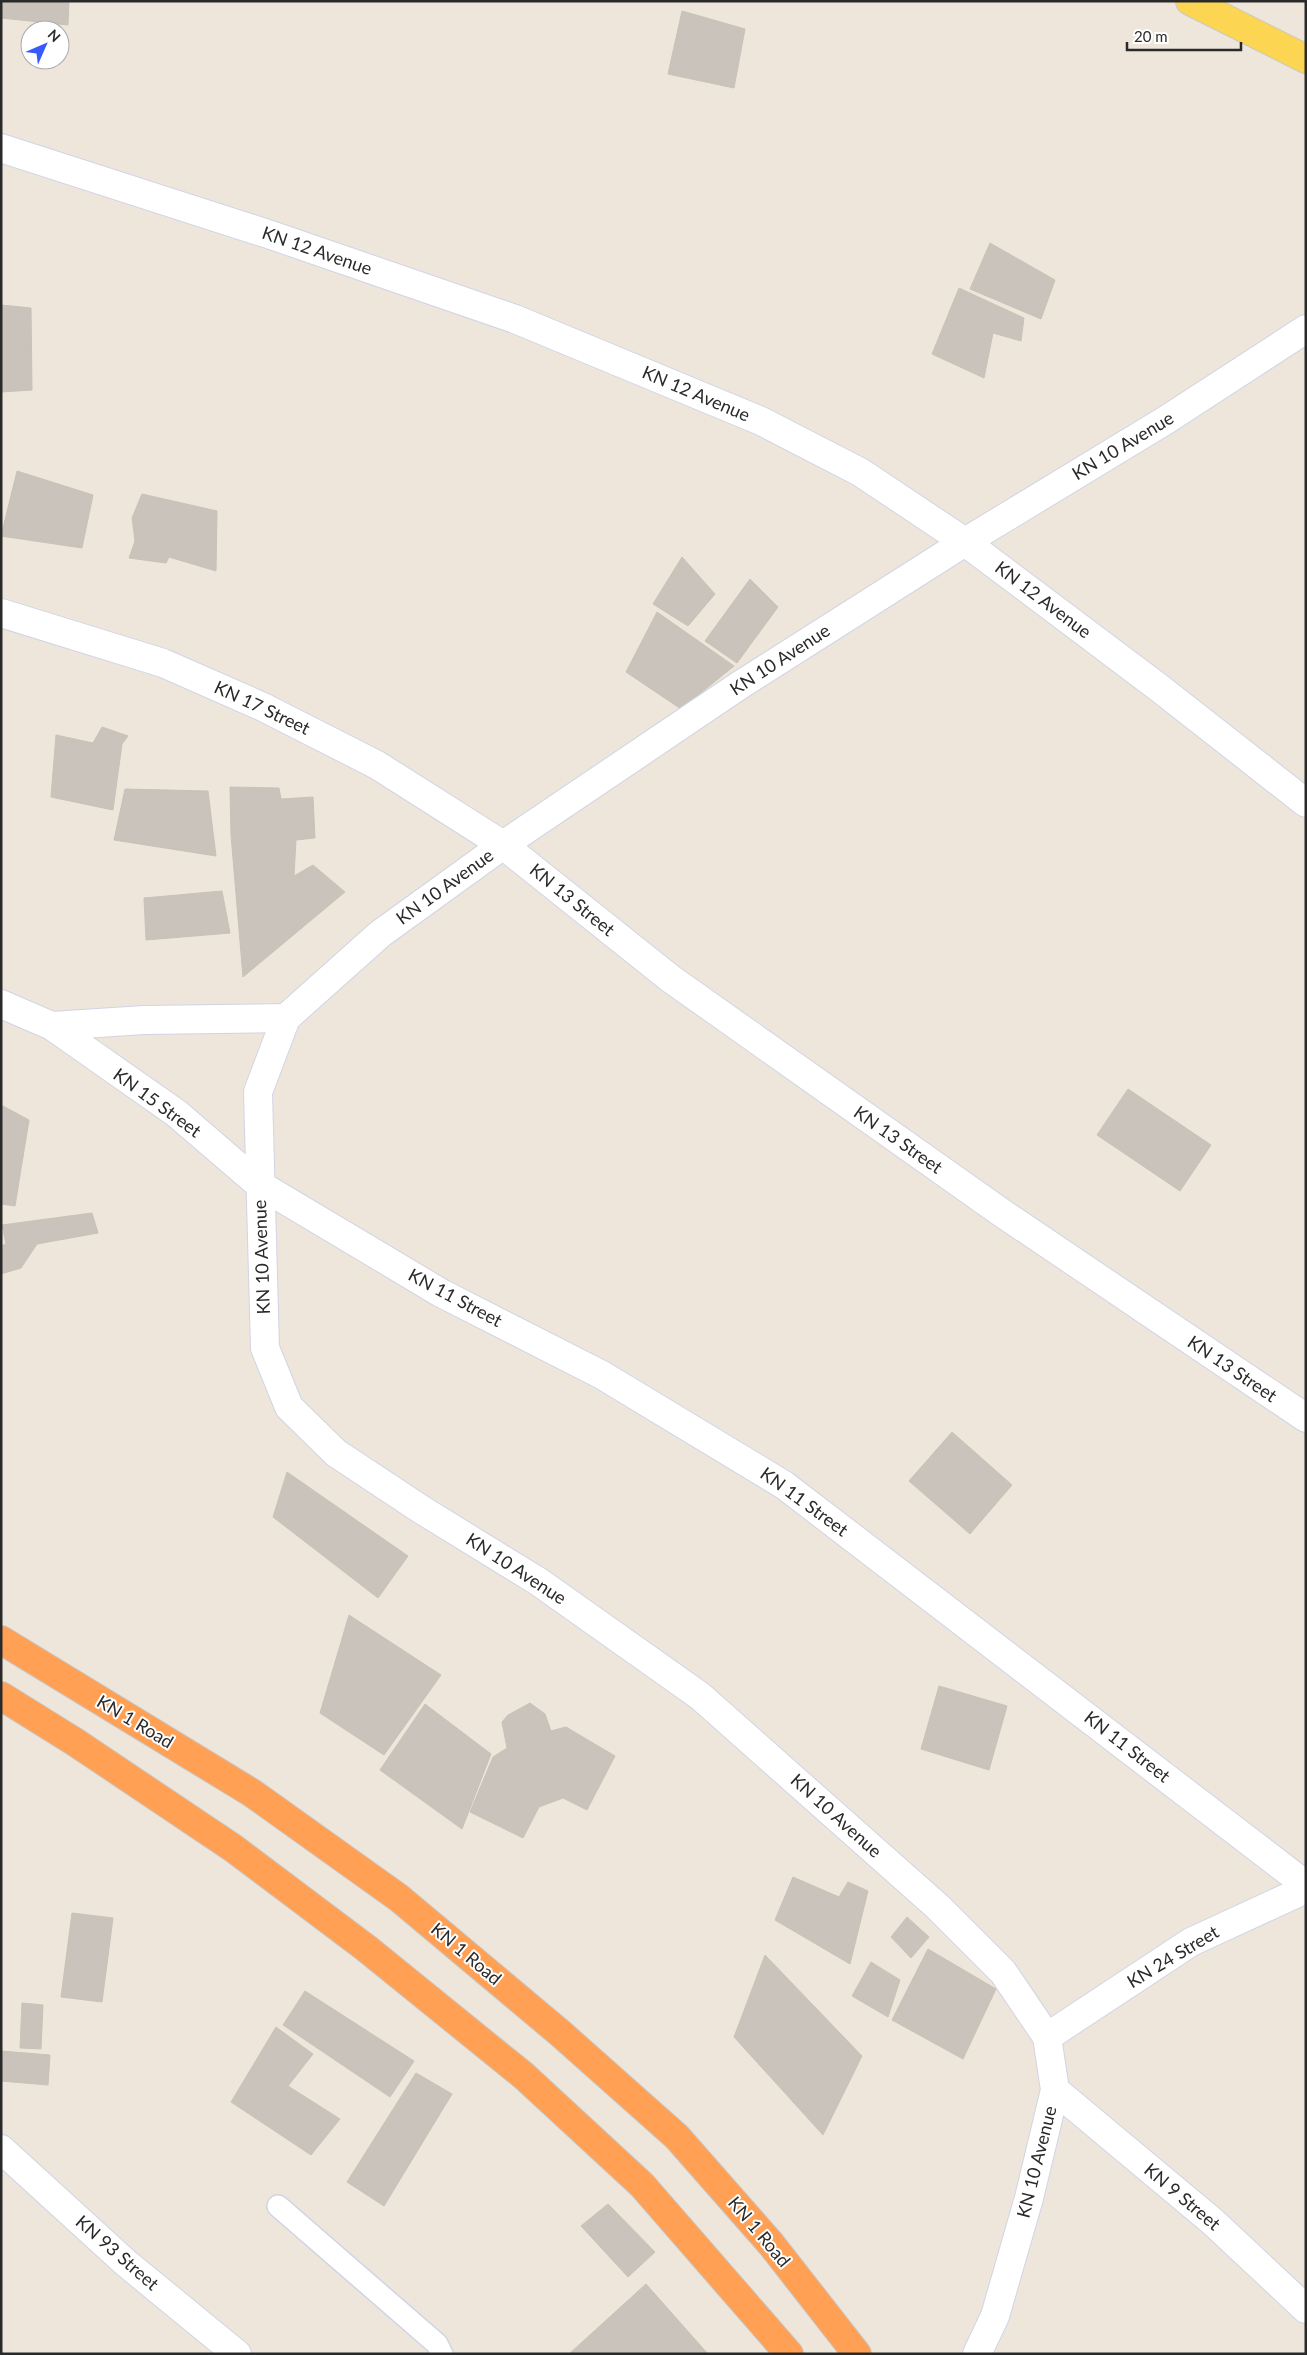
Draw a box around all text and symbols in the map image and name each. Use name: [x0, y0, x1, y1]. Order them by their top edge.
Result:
north arrow: [20, 20, 70, 70]
scale bar: [1127, 20, 1241, 52]
text: N: [45, 26, 64, 45]
text: 20 m: [1134, 27, 1168, 45]
street label: KN 12 Avenue: [259, 221, 375, 279]
street label: KN 12 Avenue: [639, 361, 754, 426]
street label: KN 10 Avenue: [1068, 406, 1177, 484]
street label: KN 12 Avenue: [991, 556, 1096, 643]
street label: KN 10 Avenue: [725, 619, 834, 700]
street label: KN 17 Street: [211, 675, 314, 739]
street label: KN 10 Avenue: [392, 844, 497, 929]
street label: KN 13 Street: [526, 858, 620, 941]
street label: KN 15 Street: [109, 1063, 206, 1142]
street label: KN 13 Street: [850, 1101, 948, 1178]
street label: KN 10 Avenue: [248, 1199, 274, 1315]
street label: KN 11 Street: [405, 1263, 507, 1331]
street label: KN 13 Street: [1184, 1330, 1282, 1406]
street label: KN 11 Street: [756, 1462, 853, 1541]
street label: KN 10 Avenue: [462, 1528, 571, 1609]
street label: KN 1 Road: [93, 1690, 178, 1753]
street label: KN 11 Street: [1080, 1706, 1175, 1787]
street label: KN 10 Avenue: [787, 1769, 887, 1862]
street label: KN 1 Road: [427, 1917, 506, 1989]
street label: KN 24 Street: [1123, 1920, 1223, 1992]
street label: KN 10 Avenue: [1011, 2103, 1061, 2220]
street label: KN 9 Street: [1140, 2158, 1226, 2235]
street label: KN 1 Road: [724, 2192, 796, 2271]
street label: KN 93 Street: [72, 2210, 164, 2295]

